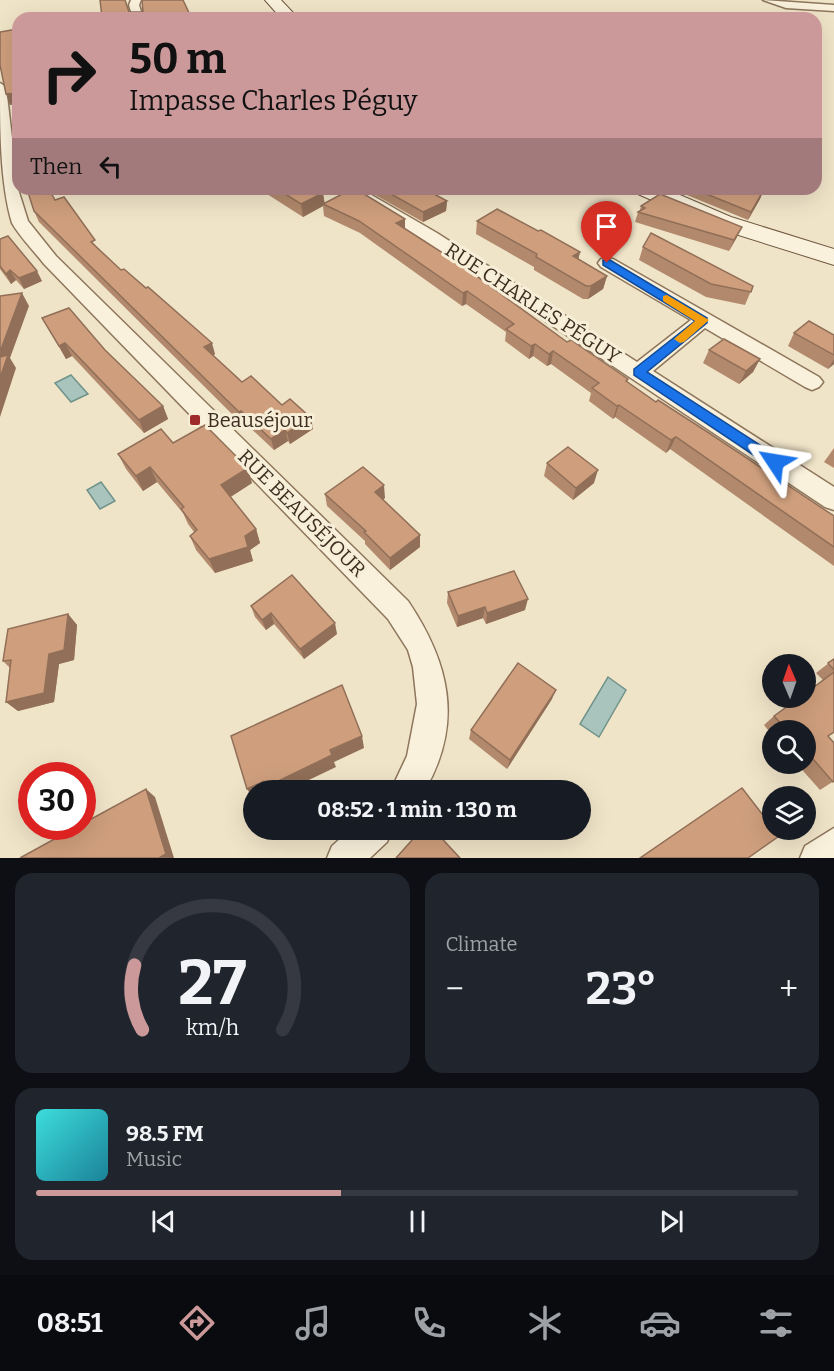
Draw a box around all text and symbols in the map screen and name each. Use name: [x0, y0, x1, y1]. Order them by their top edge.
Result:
text: 50 m: [129, 34, 226, 84]
icon: right: [30, 36, 108, 114]
text: Impasse Charles Péguy: [129, 85, 418, 117]
icon: left: [94, 150, 127, 183]
text: Then: [30, 153, 82, 180]
pin: [581, 201, 632, 263]
icon: arrive: [590, 210, 623, 243]
street label: RUE CHARLES PÉGUY: [441, 237, 625, 369]
place label: Beauséjour: [207, 408, 312, 433]
marker: Beauséjour: [188, 413, 202, 427]
position arrow: [743, 430, 807, 494]
street label: RUE BEAUSÉJOUR: [233, 444, 371, 582]
north arrow: [762, 654, 816, 708]
map controls: [762, 654, 816, 840]
button: search: [762, 720, 816, 774]
speed limit sign: 30: [18, 762, 96, 840]
button: layers: [762, 786, 816, 840]
text: 08:52 · 1 min · 130 m: [317, 796, 517, 823]
text: Climate: [446, 932, 517, 956]
text: 27: [178, 946, 246, 1021]
text: 23°: [586, 962, 657, 1016]
text: −: [446, 969, 464, 1009]
text: +: [779, 969, 798, 1009]
text: km/h: [186, 1015, 239, 1041]
text: 98.5 FM: [126, 1120, 204, 1147]
text: Music: [126, 1147, 182, 1171]
icon: previous: [147, 1205, 180, 1238]
icon: pause: [401, 1205, 434, 1238]
icon: next: [655, 1205, 688, 1238]
icon: directions: [176, 1302, 218, 1344]
icon: music: [292, 1302, 334, 1344]
icon: phone: [408, 1302, 450, 1344]
icon: climate: [524, 1302, 566, 1344]
icon: car: [639, 1302, 681, 1344]
icon: filters: [755, 1302, 797, 1344]
text: 08:51: [37, 1307, 103, 1339]

